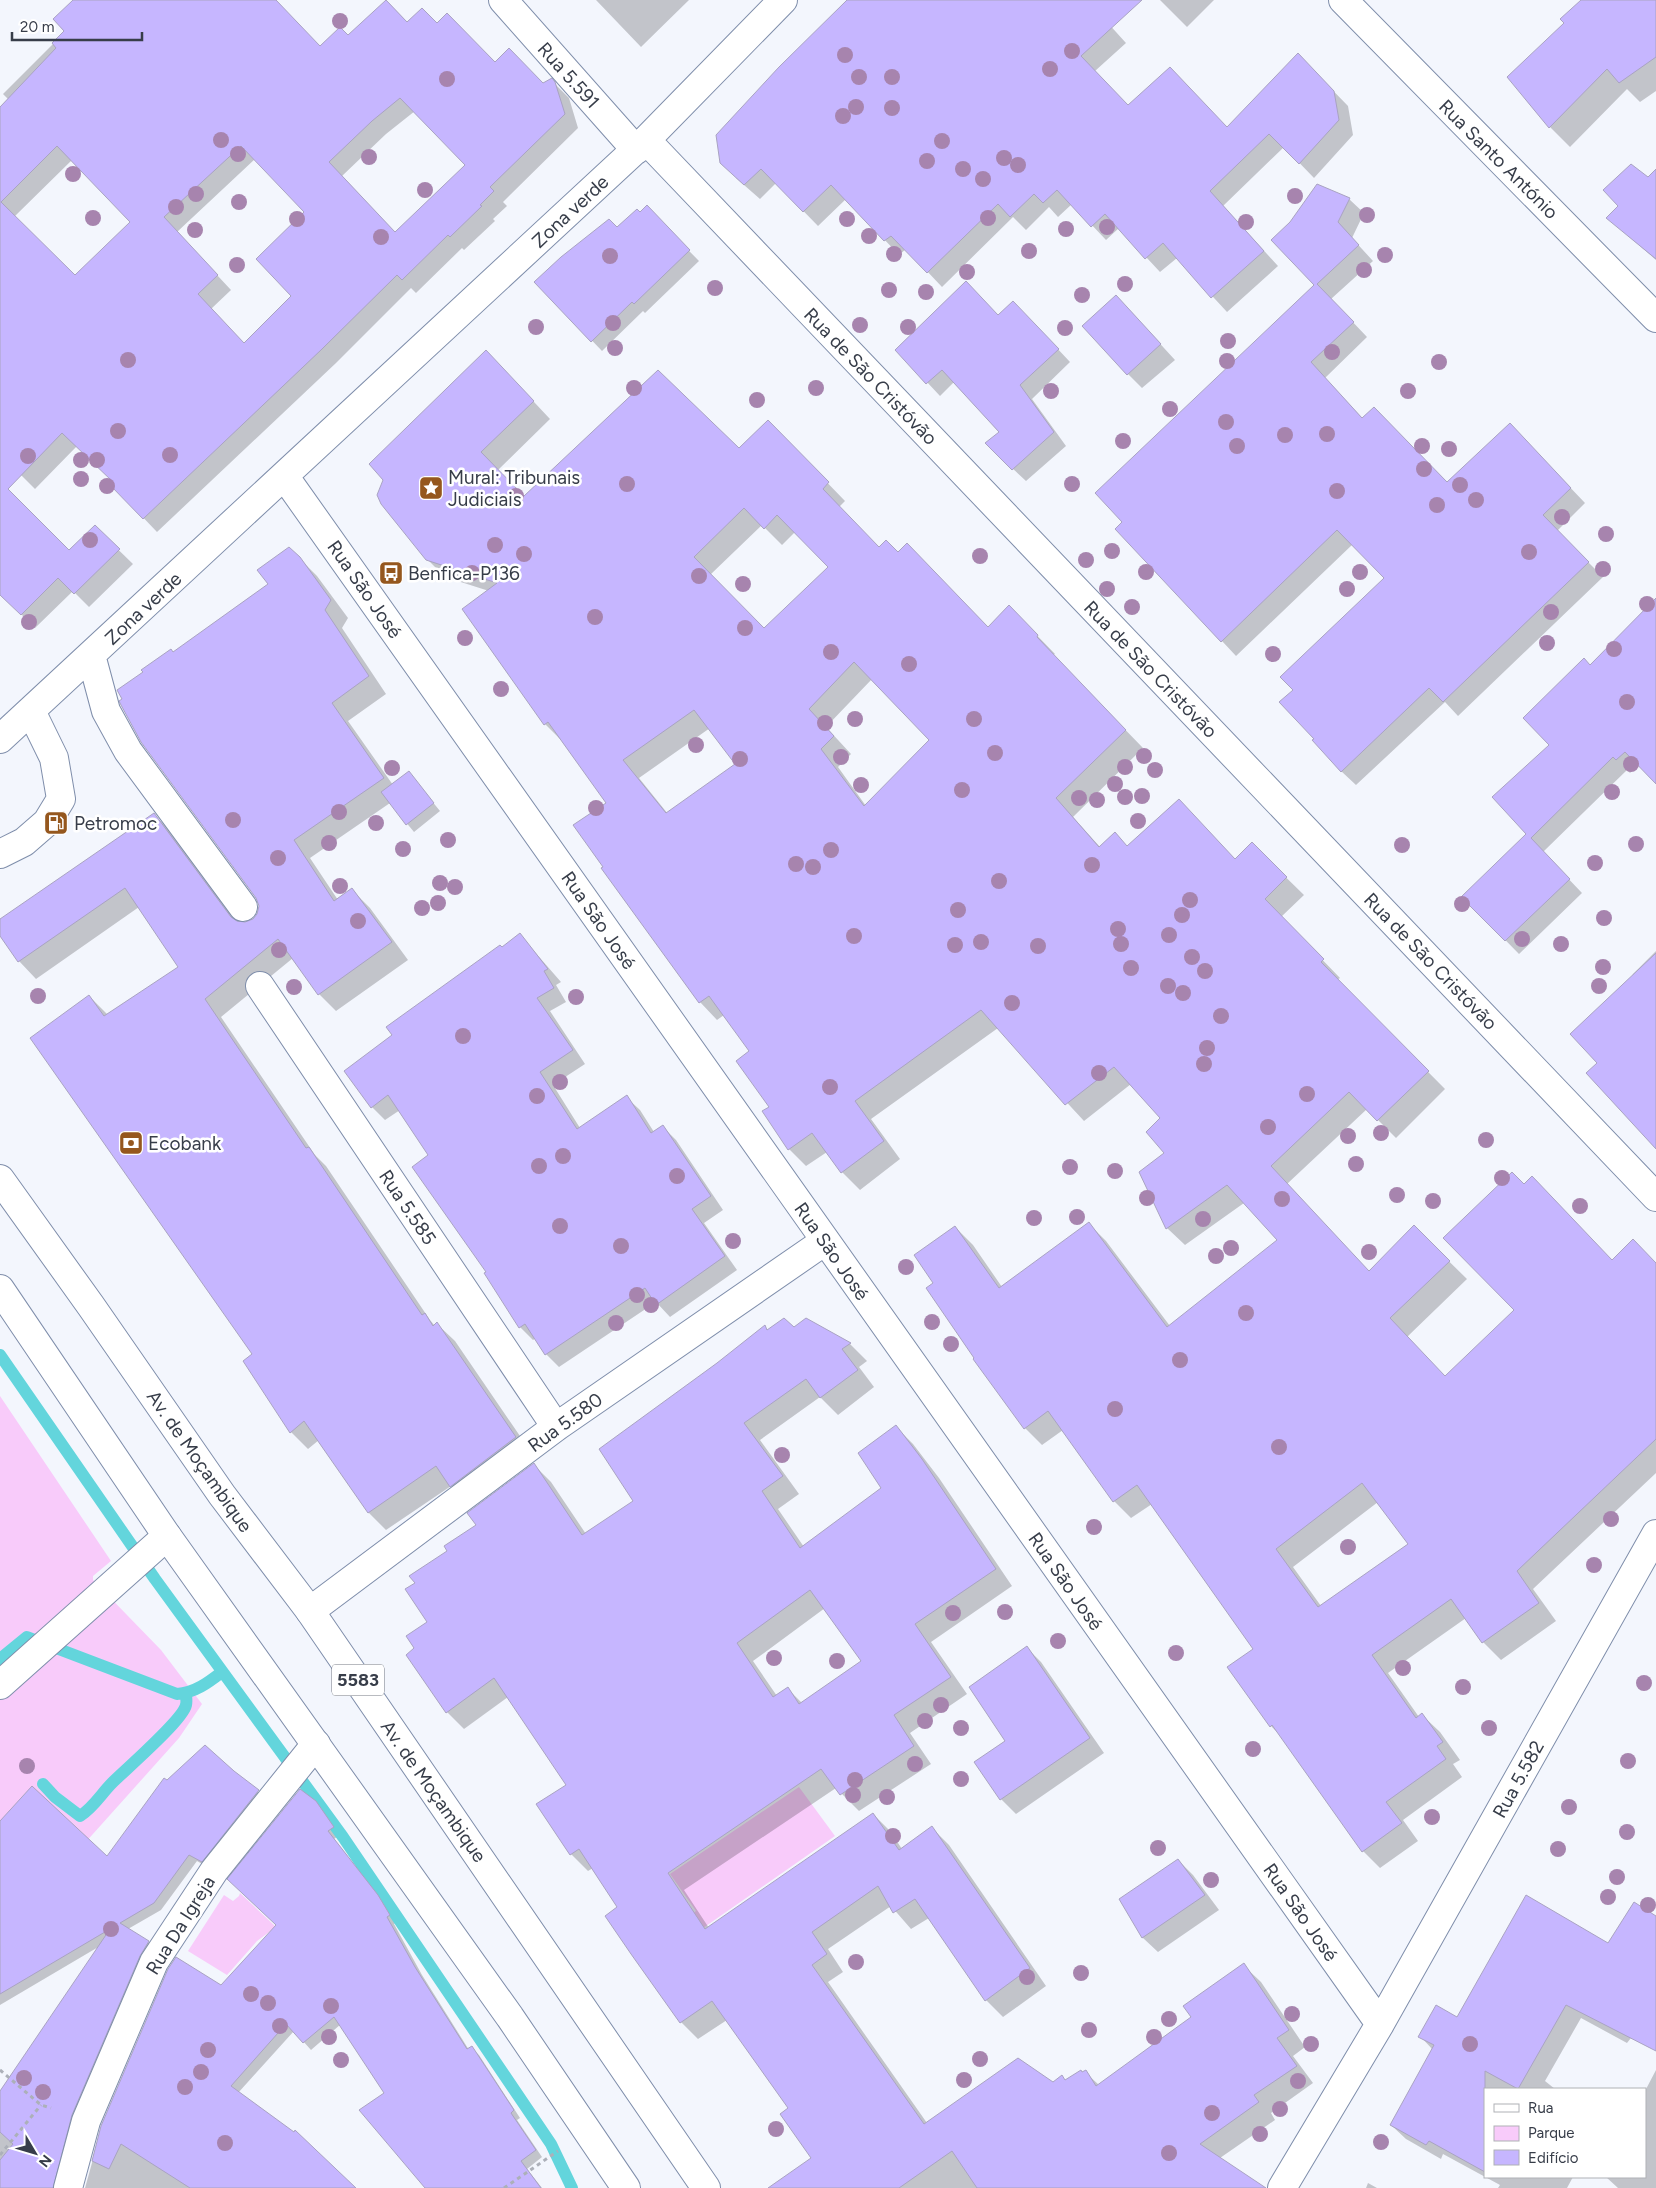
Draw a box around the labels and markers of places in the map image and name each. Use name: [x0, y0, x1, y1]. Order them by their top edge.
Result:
place label: Mural: Tribunais Judiciais: [448, 466, 580, 511]
place icon: Mural: Tribunais Judiciais: [418, 475, 444, 501]
bus stop icon: Benfica-P136: [378, 560, 404, 586]
place label: Benfica-P136: [408, 562, 520, 585]
fuel station icon: Petromoc: [43, 810, 69, 836]
place label: Petromoc: [74, 812, 157, 835]
bank icon: Ecobank: [118, 1130, 144, 1156]
place label: Ecobank: [148, 1132, 222, 1155]

